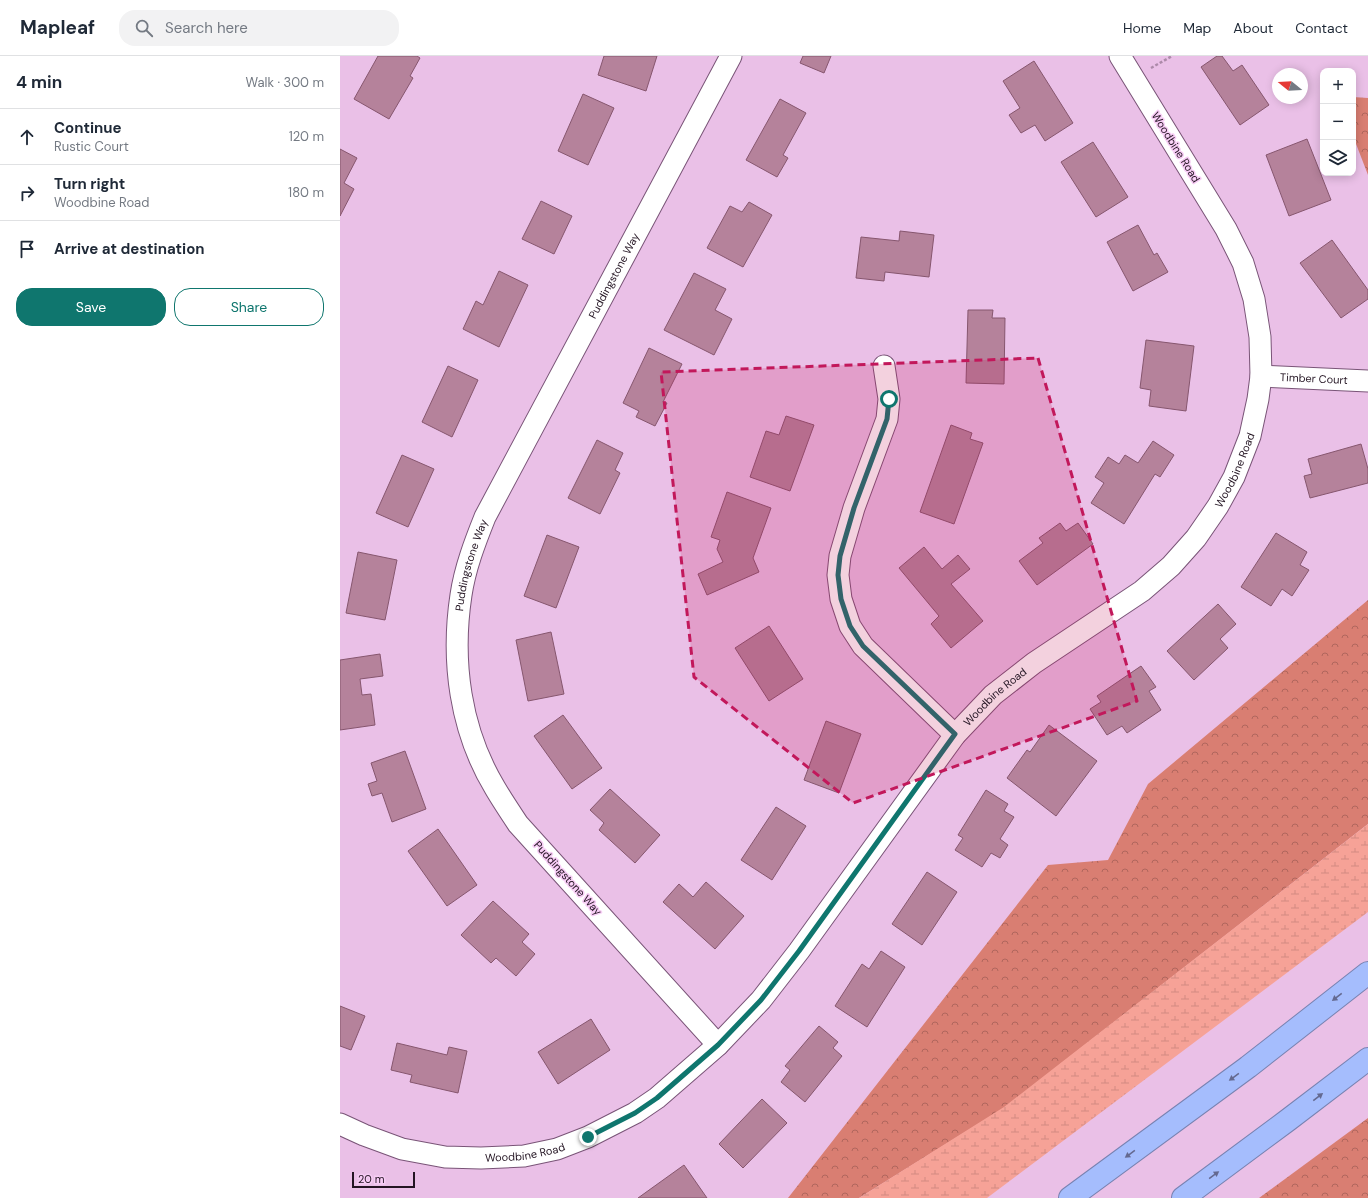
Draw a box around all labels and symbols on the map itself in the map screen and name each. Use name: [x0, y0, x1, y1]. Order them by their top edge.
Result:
north arrow: [1272, 68, 1308, 104]
street label: Woodbine Road: [1149, 109, 1203, 185]
street label: Puddingstone Way: [585, 230, 642, 321]
street label: Timber Court: [1280, 370, 1348, 387]
route start: [880, 390, 898, 408]
street label: Woodbine Road: [1212, 431, 1258, 510]
street label: Puddingstone Way: [452, 517, 490, 612]
street label: Woodbine Road: [960, 664, 1029, 729]
street label: Puddingstone Way: [531, 838, 605, 918]
one-way arrow: [1332, 993, 1343, 1002]
one-way arrow: [1229, 1072, 1240, 1081]
one-way arrow: [1313, 1093, 1324, 1101]
route end: [579, 1128, 597, 1146]
street label: Woodbine Road: [485, 1140, 567, 1165]
one-way arrow: [1124, 1150, 1135, 1158]
scale bar: [352, 1170, 415, 1189]
one-way arrow: [1209, 1171, 1220, 1179]

